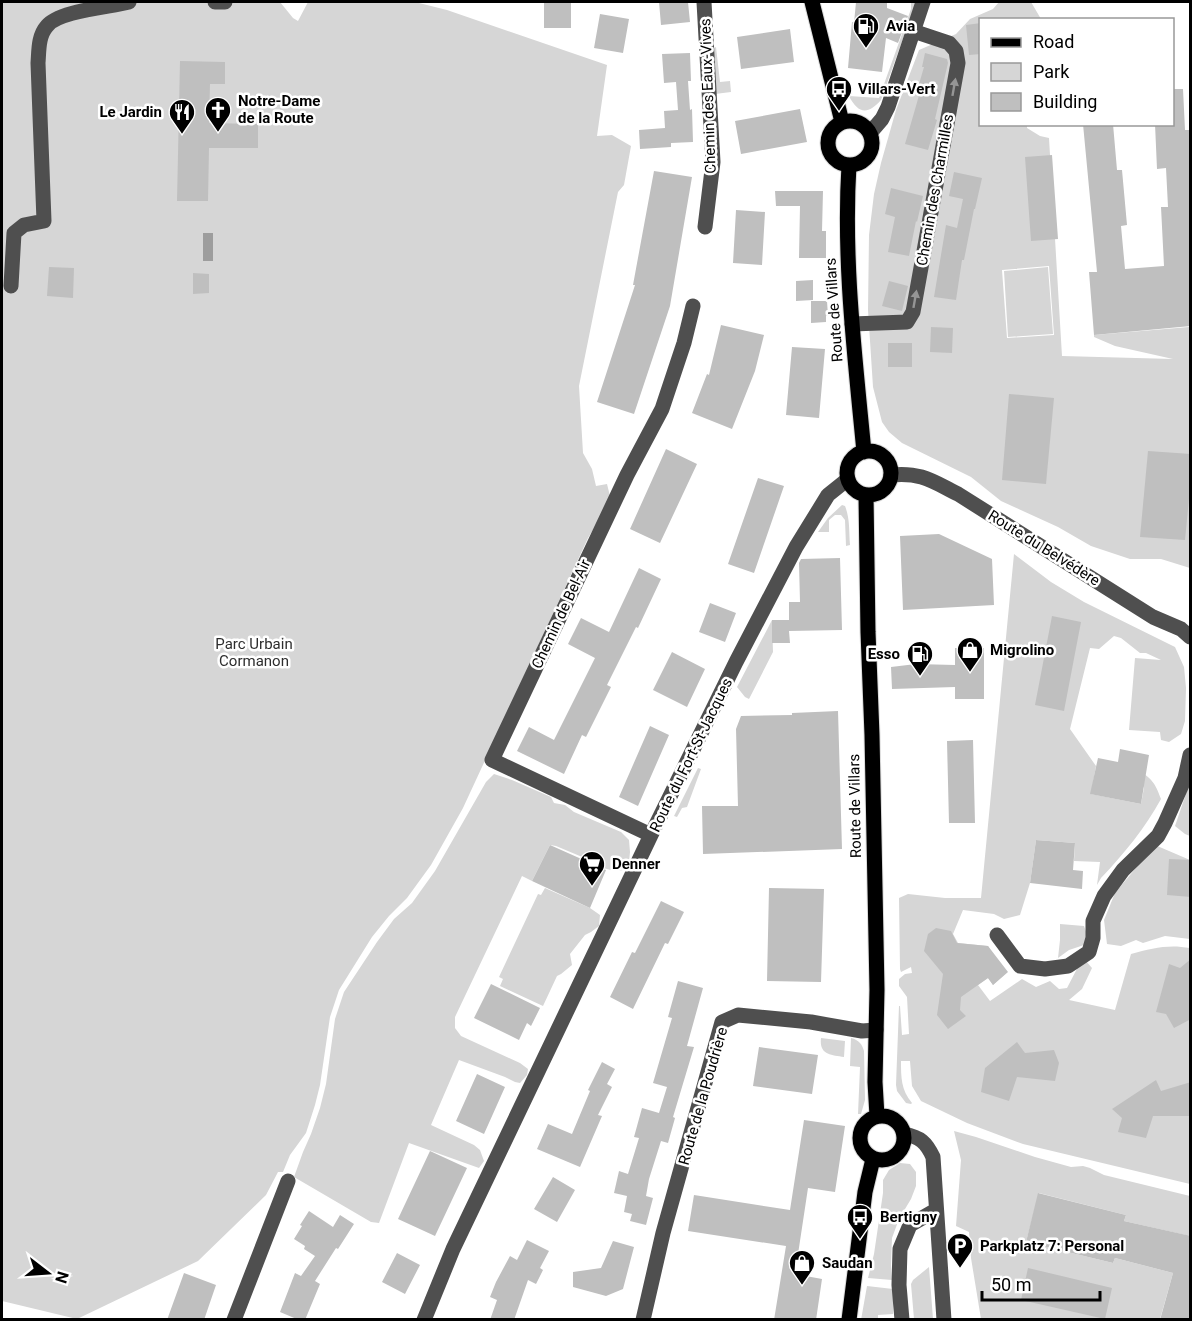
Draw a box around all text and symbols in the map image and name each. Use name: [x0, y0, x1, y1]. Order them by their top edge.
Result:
fuel station icon: Avia: [851, 11, 881, 49]
place label: Avia: [886, 17, 915, 35]
street label: Chemin des Eaux-Vives: [696, 18, 720, 174]
legend: [979, 18, 1174, 126]
text: Road: [1033, 31, 1074, 52]
text: Park: [1033, 61, 1070, 82]
bus stop icon: Villars-Vert: [824, 74, 854, 112]
one-way arrow: [950, 77, 959, 96]
place label: Villars-Vert: [858, 80, 935, 98]
text: Building: [1033, 91, 1097, 112]
place label: Notre-Dame de la Route: [238, 92, 320, 127]
church icon: Notre-Dame de la Route: [203, 95, 233, 133]
restaurant icon: Le Jardin: [167, 97, 197, 135]
place label: Le Jardin: [99, 103, 162, 121]
street label: Chemin des Charmilles: [913, 113, 957, 267]
street label: Route de Villars: [821, 257, 847, 363]
one-way arrow: [911, 290, 920, 309]
street label: Route du Belvédère: [985, 506, 1103, 590]
street label: Chemin de Bel-Air: [528, 556, 594, 672]
park label: Parc Urbain Cormanon: [215, 635, 293, 670]
shop icon: Migrolino: [955, 635, 985, 673]
fuel station icon: Esso: [905, 639, 935, 677]
place label: Migrolino: [990, 641, 1054, 659]
place label: Esso: [868, 645, 900, 663]
street label: Route du Fort-St-Jacques: [646, 675, 736, 835]
street label: Route de Villars: [845, 754, 865, 858]
supermarket icon: Denner: [577, 849, 607, 887]
place label: Denner: [612, 855, 661, 873]
street label: Route de la Poudrière: [675, 1025, 731, 1167]
bus stop icon: Bertigny: [845, 1202, 875, 1240]
place label: Bertigny: [880, 1208, 938, 1226]
parking icon: Parkplatz 7: Personal: [945, 1231, 975, 1269]
place label: Parkplatz 7: Personal: [980, 1237, 1124, 1255]
north arrow: [18, 1243, 78, 1303]
shop icon: Saudan: [787, 1248, 817, 1286]
place label: Saudan: [822, 1254, 873, 1272]
scale bar: [982, 1264, 1100, 1302]
text: N: [51, 1269, 73, 1285]
text: 50 m: [991, 1274, 1031, 1295]

